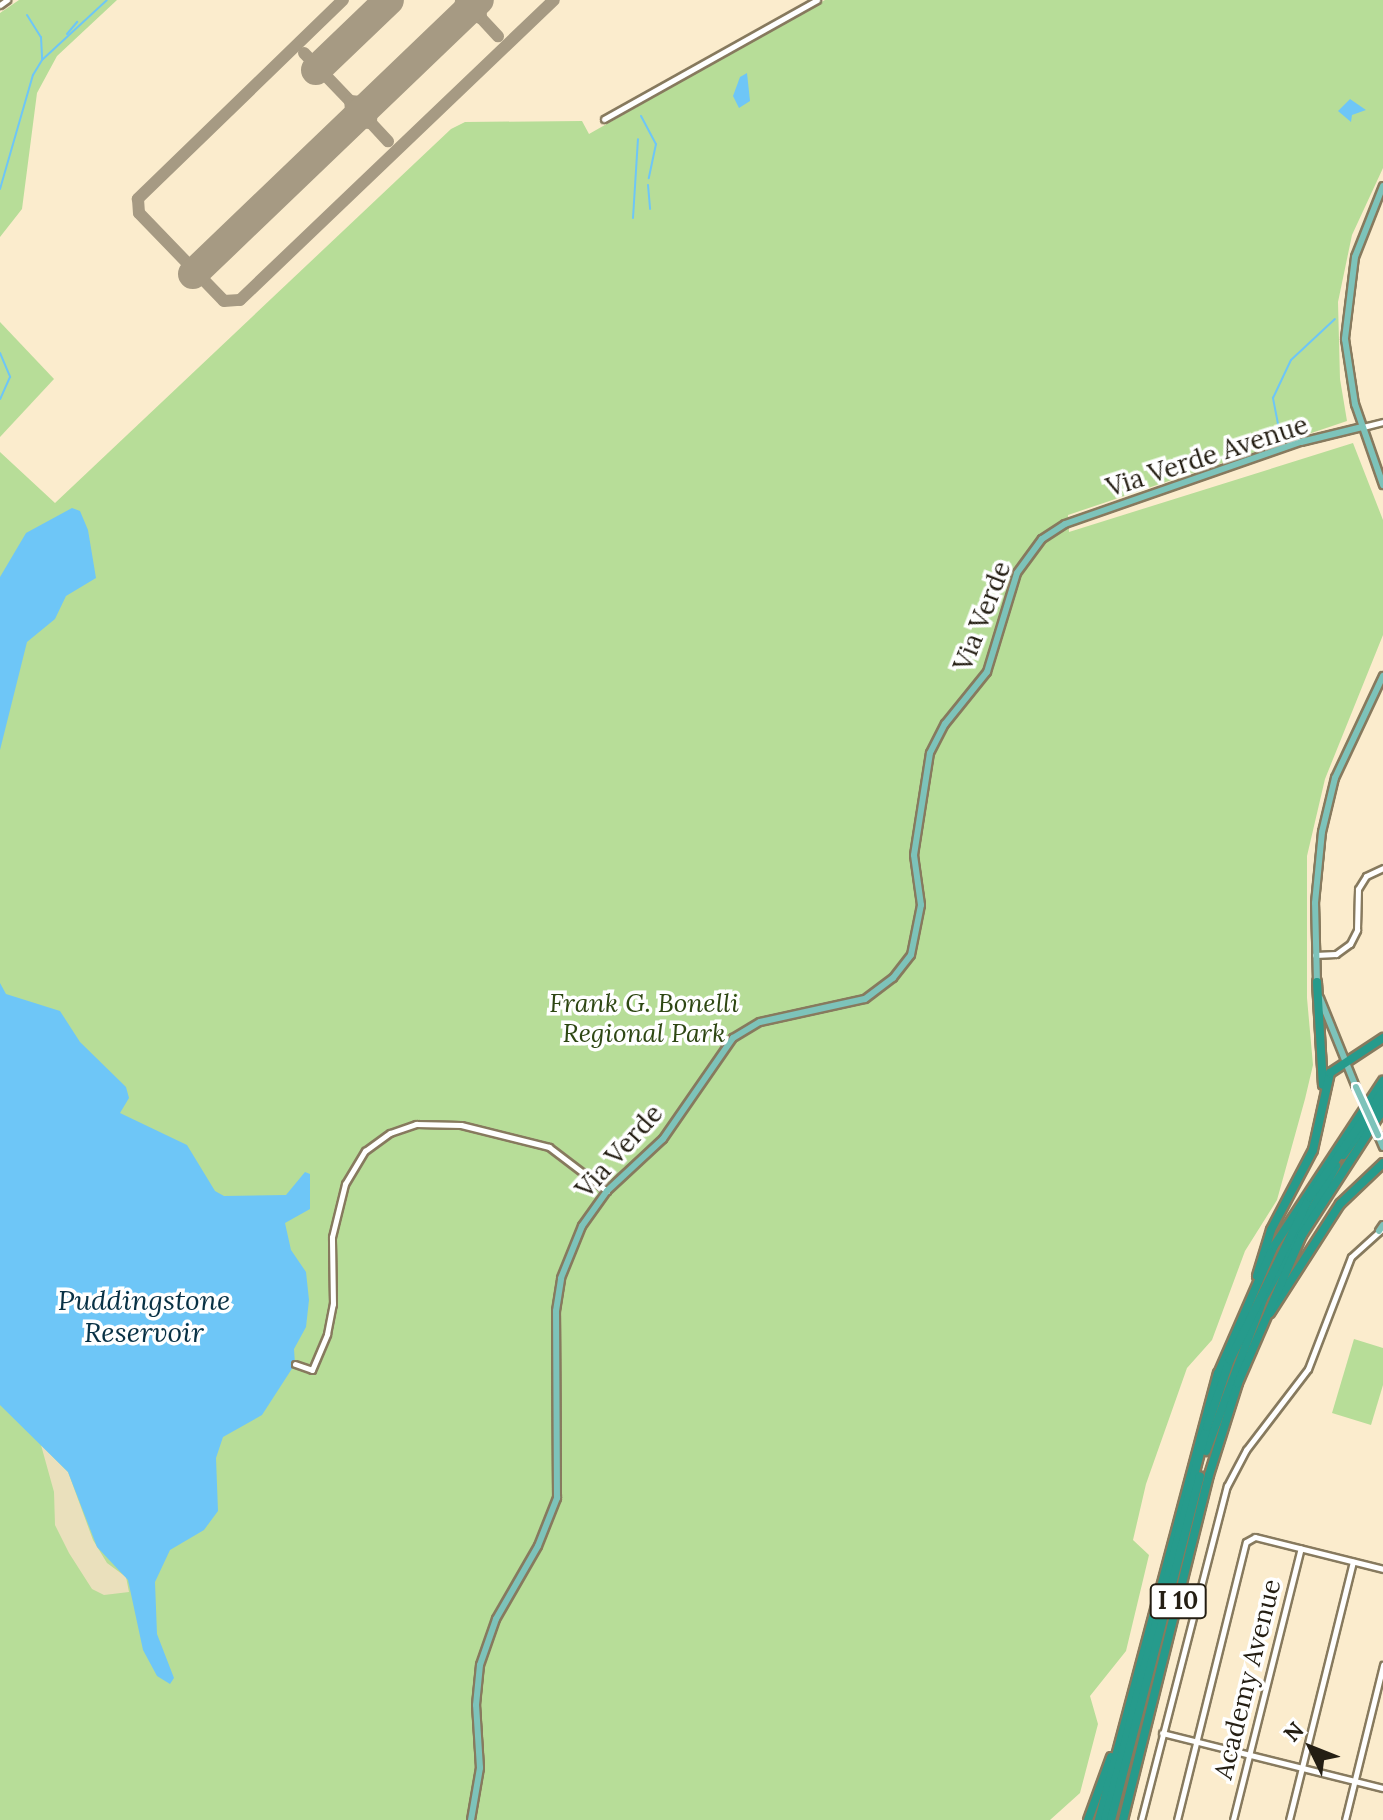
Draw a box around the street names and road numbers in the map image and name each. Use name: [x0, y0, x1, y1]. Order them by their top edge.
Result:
street label: Via Verde Avenue: [1102, 409, 1312, 503]
street label: Via Verde: [947, 557, 1017, 675]
street label: Via Verde: [569, 1098, 669, 1204]
street label: Academy Avenue: [1207, 1576, 1287, 1782]
road number: I 10: [1148, 1581, 1208, 1621]

